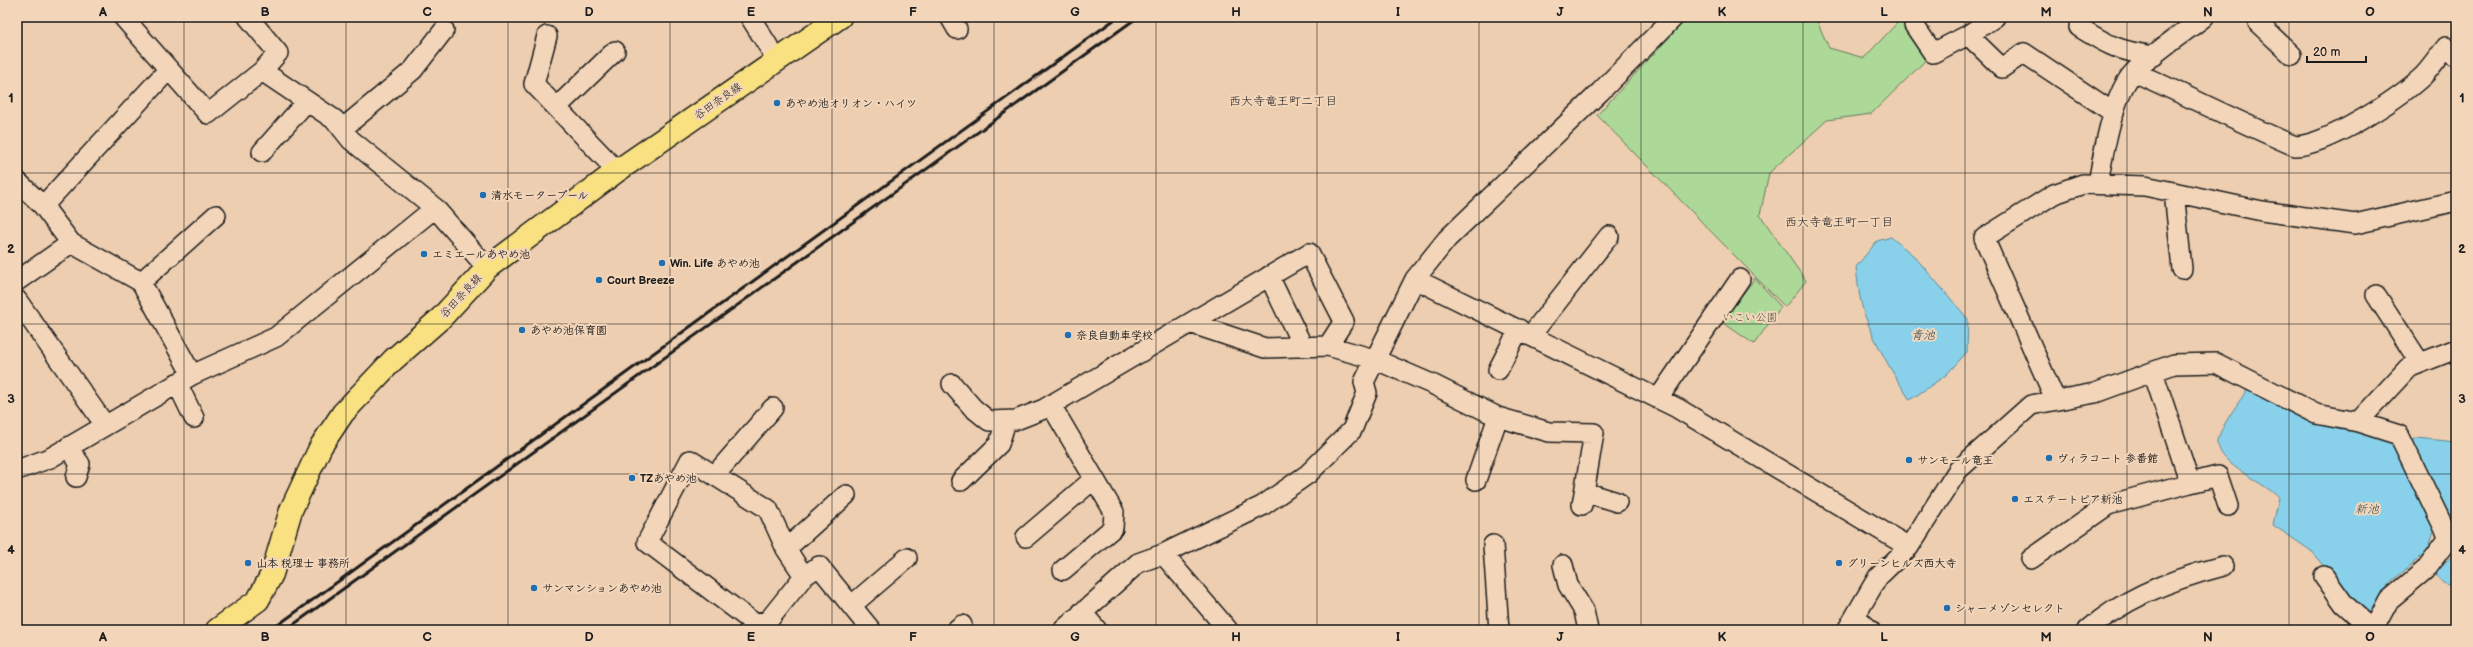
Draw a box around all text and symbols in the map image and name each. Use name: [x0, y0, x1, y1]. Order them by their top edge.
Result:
text: A: [98, 4, 107, 20]
text: B: [260, 4, 270, 20]
text: C: [422, 4, 432, 20]
text: D: [584, 4, 594, 20]
text: E: [747, 4, 756, 20]
text: F: [909, 4, 917, 20]
text: G: [1070, 4, 1080, 20]
text: H: [1231, 4, 1241, 20]
text: I: [1396, 4, 1400, 20]
text: J: [1556, 4, 1564, 20]
text: K: [1718, 4, 1727, 20]
text: L: [1880, 4, 1888, 20]
text: M: [2040, 4, 2052, 20]
text: N: [2203, 4, 2213, 20]
text: O: [2365, 4, 2375, 20]
scale bar: [2307, 38, 2366, 64]
text: 20 m: [2313, 45, 2340, 60]
street label: 谷田奈良線: [692, 80, 744, 122]
text: 1: [8, 90, 14, 106]
text: 1: [2459, 90, 2465, 106]
district label: 西大寺竜王町二丁目: [1229, 94, 1337, 109]
place label: あやめ池オリオン・ハイツ: [785, 97, 917, 110]
marker: あやめ池オリオン・ハイツ: [772, 98, 782, 108]
place label: 清水モータープール: [491, 189, 588, 202]
marker: 清水モータープール: [478, 190, 488, 200]
district label: 西大寺竜王町一丁目: [1785, 215, 1893, 230]
text: 2: [7, 241, 15, 257]
text: 2: [2458, 241, 2466, 257]
place label: エミエールあやめ池: [432, 248, 530, 261]
marker: エミエールあやめ池: [419, 249, 429, 259]
place label: Win. Life あやめ池: [670, 257, 760, 270]
marker: Win. Life あやめ池: [657, 258, 667, 268]
street label: 谷田奈良線: [437, 271, 485, 321]
place label: Court Breeze: [607, 274, 674, 287]
marker: Court Breeze: [594, 275, 604, 285]
park label: いこい公園: [1723, 311, 1778, 324]
place label: あやめ池保育園: [530, 324, 607, 337]
marker: あやめ池保育園: [517, 325, 527, 335]
water label: 青池: [1911, 328, 1936, 343]
place label: 奈良自動車学校: [1076, 329, 1153, 342]
marker: 奈良自動車学校: [1063, 330, 1073, 340]
text: 3: [7, 391, 15, 407]
text: 3: [2458, 391, 2466, 407]
place label: ヴィラコート 参番館: [2057, 452, 2158, 465]
marker: ヴィラコート 参番館: [2044, 453, 2054, 463]
place label: サンモール竜王: [1917, 454, 1994, 467]
marker: サンモール竜王: [1904, 455, 1914, 465]
place label: TZあやめ池: [640, 472, 697, 485]
marker: TZあやめ池: [627, 473, 637, 483]
place label: エステートピア新池: [2023, 493, 2123, 506]
marker: エステートピア新池: [2010, 494, 2020, 504]
water label: 新池: [2355, 502, 2380, 517]
text: 4: [7, 542, 15, 558]
text: 4: [2458, 542, 2466, 558]
place label: 山本 税理士 事務所: [256, 557, 350, 570]
place label: グリーンヒルズ西大寺: [1847, 557, 1957, 570]
marker: 山本 税理士 事務所: [243, 558, 253, 568]
marker: グリーンヒルズ西大寺: [1834, 558, 1844, 568]
place label: サンマンションあやめ池: [542, 582, 662, 595]
marker: サンマンションあやめ池: [529, 583, 539, 593]
place label: シャーメゾンセレクト: [1955, 602, 2065, 615]
marker: シャーメゾンセレクト: [1942, 603, 1952, 613]
text: A: [98, 629, 107, 645]
text: B: [260, 629, 270, 645]
text: C: [422, 629, 432, 645]
text: D: [584, 629, 594, 645]
text: E: [747, 629, 756, 645]
text: F: [909, 629, 917, 645]
text: G: [1070, 629, 1080, 645]
text: H: [1231, 629, 1241, 645]
text: I: [1396, 629, 1400, 645]
text: J: [1556, 629, 1564, 645]
text: K: [1718, 629, 1727, 645]
text: L: [1880, 629, 1888, 645]
text: M: [2040, 629, 2052, 645]
text: N: [2203, 629, 2213, 645]
text: O: [2365, 629, 2375, 645]

